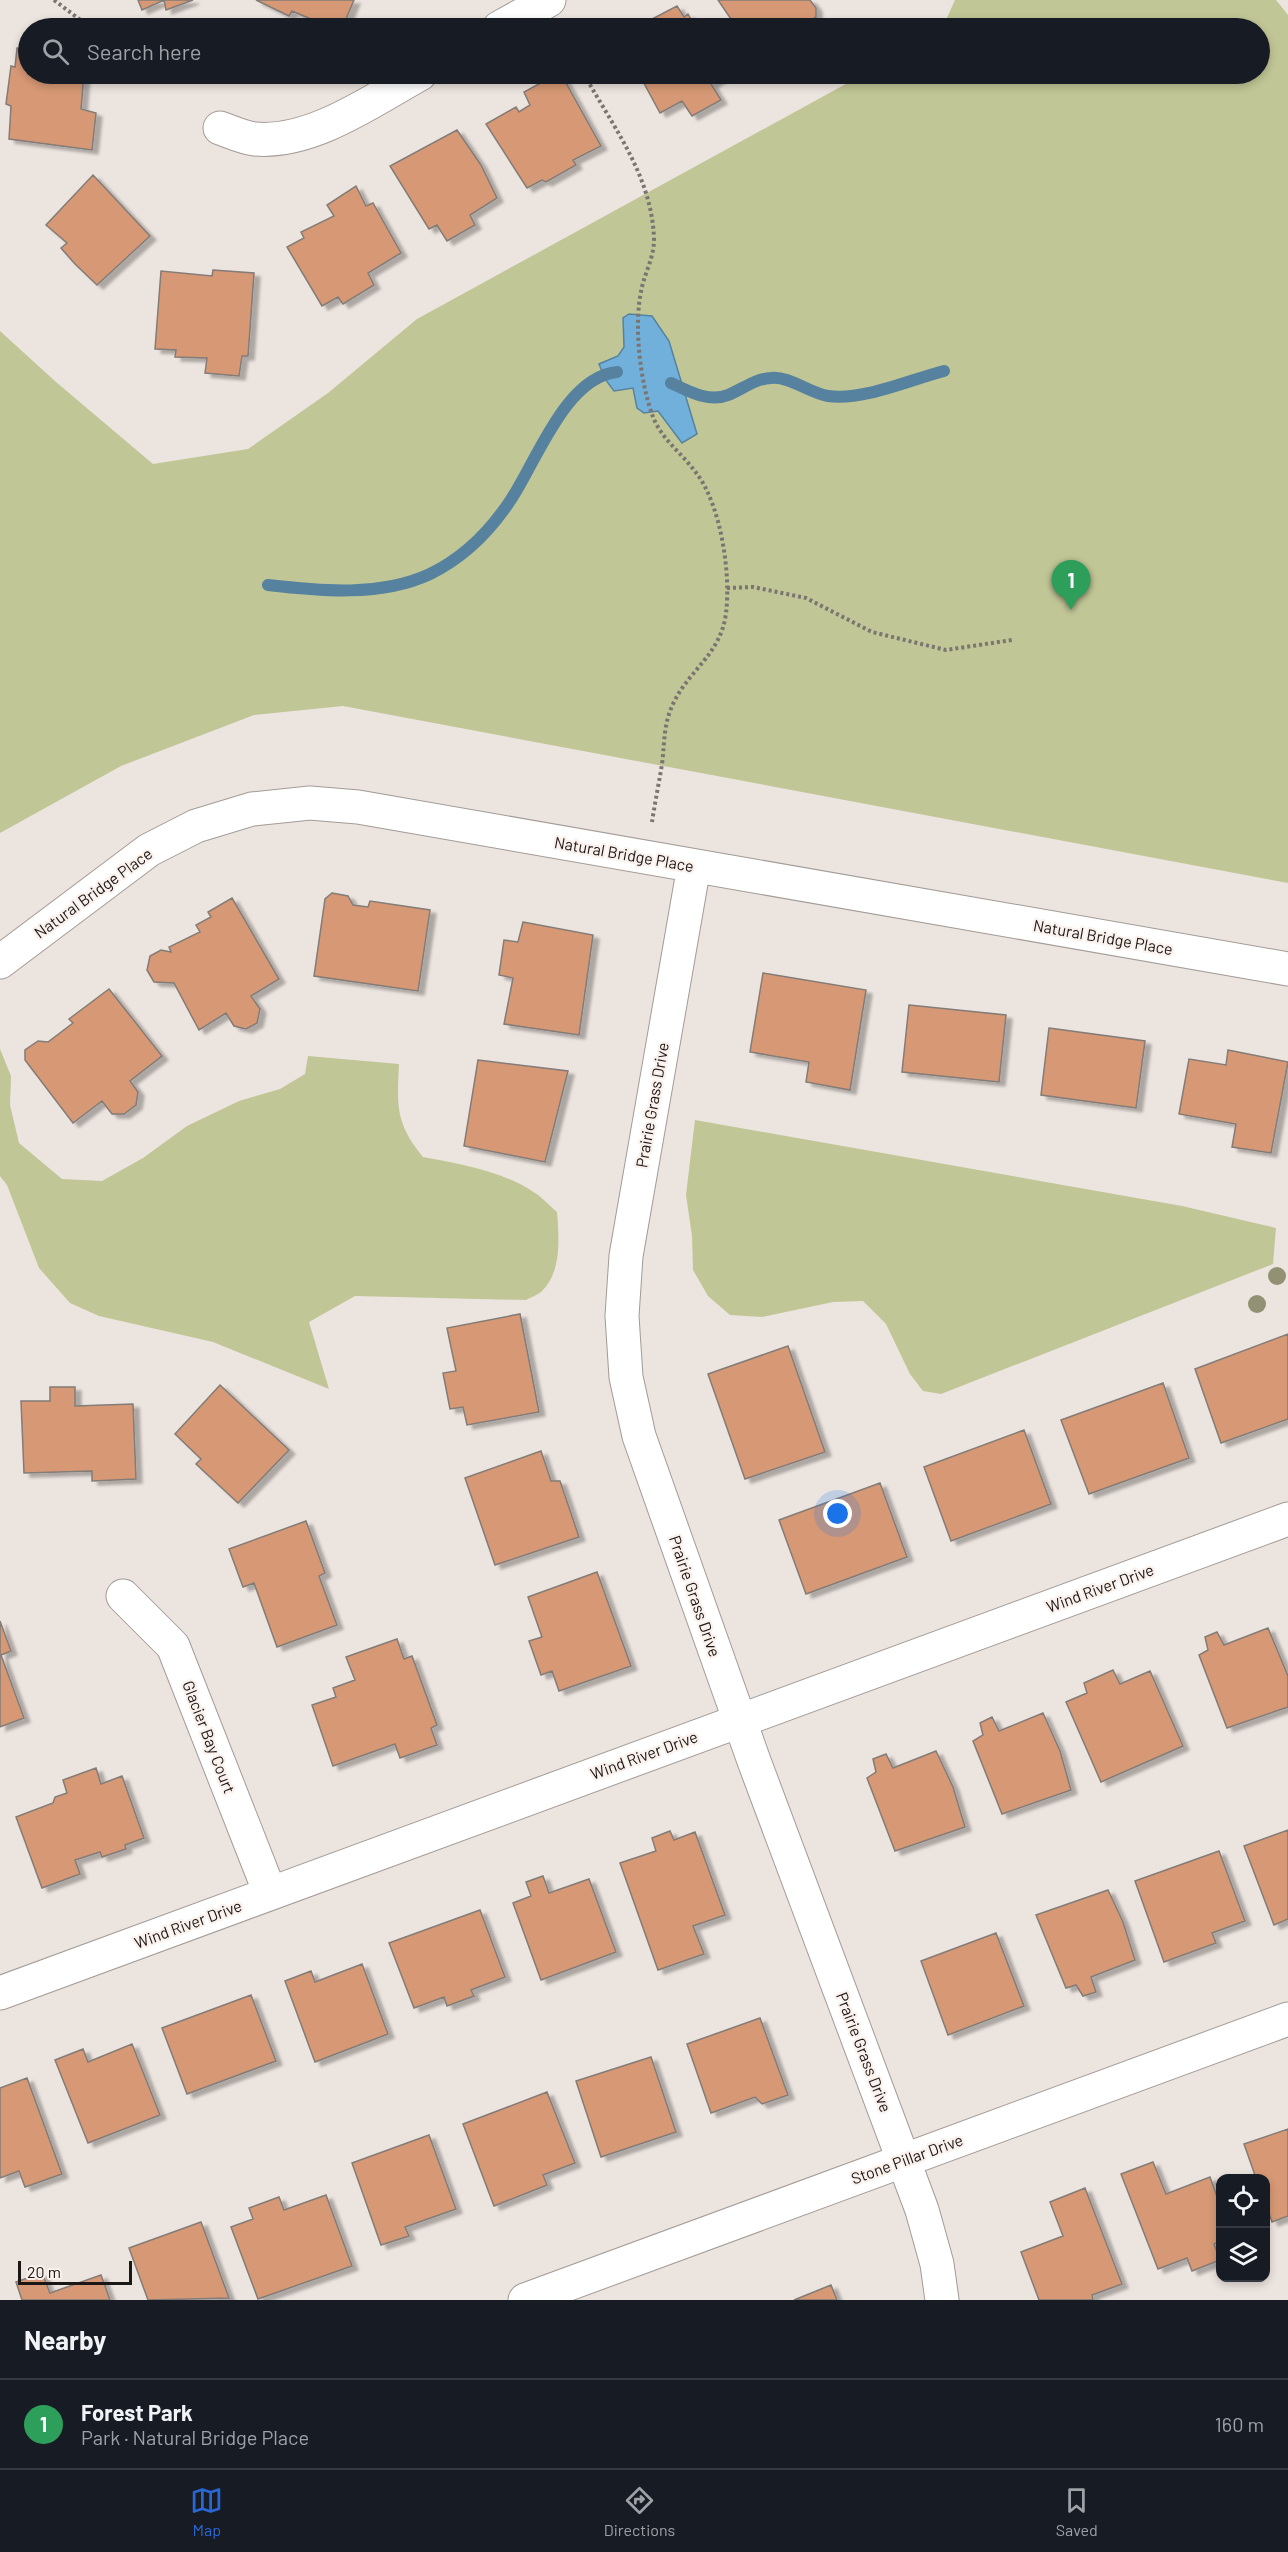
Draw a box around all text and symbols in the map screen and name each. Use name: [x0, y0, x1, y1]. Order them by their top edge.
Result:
search box: [18, 18, 1270, 84]
icon: search: [39, 35, 72, 68]
text: Search here: [87, 38, 201, 64]
pin: 1: [1052, 560, 1090, 610]
street label: Natural Bridge Place: [553, 832, 695, 875]
street label: Natural Bridge Place: [30, 843, 155, 942]
street label: Natural Bridge Place: [1032, 915, 1174, 958]
street label: Prairie Grass Drive: [631, 1041, 672, 1169]
your location: [823, 1499, 852, 1528]
street label: Prairie Grass Drive: [666, 1533, 725, 1659]
street label: Wind River Drive: [1043, 1559, 1156, 1616]
street label: Glacier Bay Court: [179, 1678, 240, 1796]
street label: Wind River Drive: [587, 1726, 700, 1783]
street label: Wind River Drive: [131, 1895, 244, 1952]
street label: Prairie Grass Drive: [833, 1989, 896, 2114]
street label: Stone Pillar Drive: [848, 2129, 965, 2188]
map controls: [1216, 2174, 1270, 2282]
button: locate: [1216, 2174, 1270, 2228]
button: layers: [1216, 2228, 1270, 2282]
scale bar: [18, 2258, 132, 2286]
text: 20 m: [27, 2262, 61, 2281]
text: Nearby: [24, 2324, 106, 2355]
text: Forest Park: [81, 2399, 193, 2425]
text: 1: [40, 2412, 47, 2436]
text: 160 m: [1215, 2412, 1264, 2436]
text: Park · Natural Bridge Place: [81, 2425, 309, 2449]
tab: Map: [190, 2484, 223, 2539]
tab: Directions: [604, 2484, 675, 2539]
tab: Saved: [1056, 2484, 1098, 2539]

